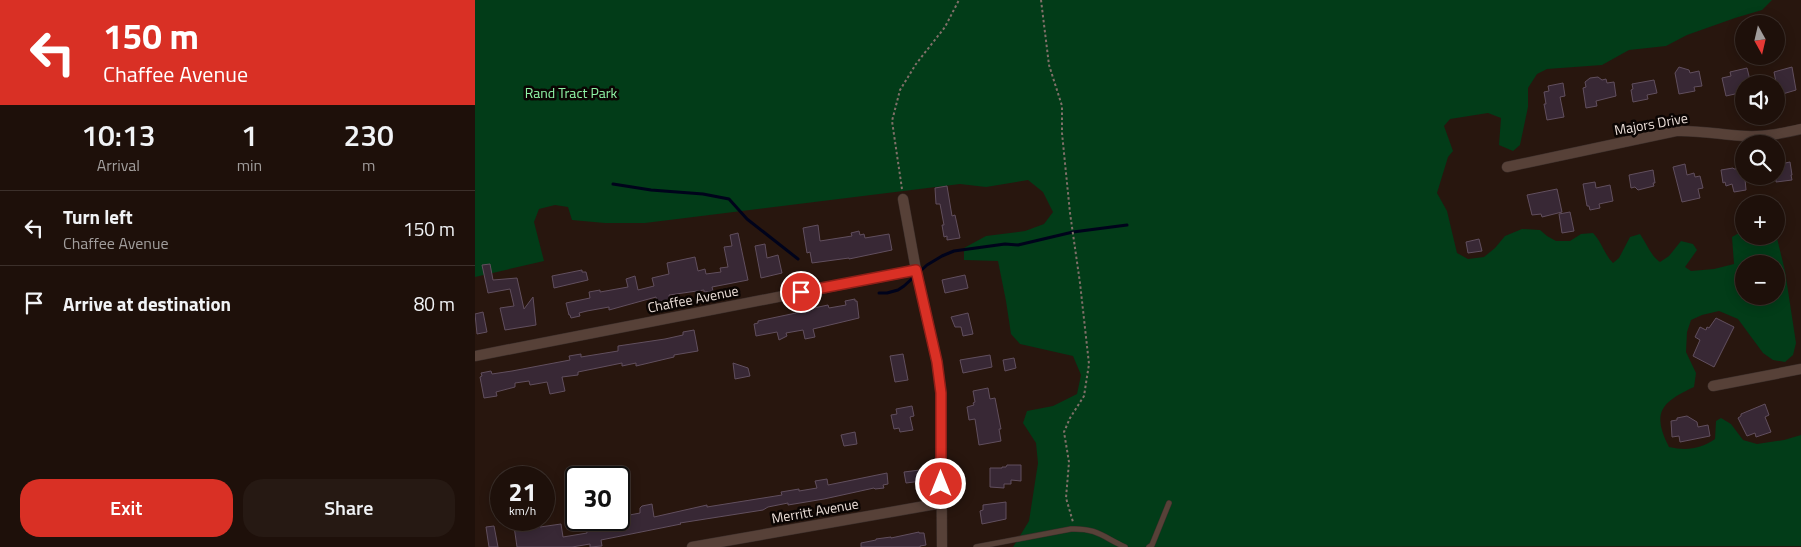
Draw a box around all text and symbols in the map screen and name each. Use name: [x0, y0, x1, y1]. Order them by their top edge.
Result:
text: 150 m: [103, 9, 199, 63]
north arrow: [1735, 15, 1785, 65]
map controls: [1735, 15, 1785, 305]
icon: left: [20, 20, 85, 85]
text: Chaffee Avenue: [103, 57, 248, 91]
button: sound: [1735, 75, 1785, 125]
park label: Rand Tract Park: [525, 82, 618, 103]
street label: Majors Drive: [1613, 107, 1689, 140]
text: 10:13: [81, 112, 156, 158]
text: 1: [241, 112, 258, 158]
text: 230: [343, 112, 394, 158]
button: search: [1735, 135, 1785, 185]
text: Arrival: [97, 153, 140, 177]
text: min: [237, 153, 262, 177]
text: m: [362, 153, 375, 177]
button: +: [1735, 195, 1785, 245]
text: Turn left: [63, 202, 133, 231]
icon: left: [20, 214, 48, 242]
text: 150 m: [403, 214, 455, 243]
text: Chaffee Avenue: [63, 231, 169, 255]
button: −: [1735, 255, 1785, 305]
pin: [780, 271, 822, 313]
icon: arrive: [787, 278, 815, 306]
street label: Chaffee Avenue: [646, 279, 740, 318]
icon: arrive: [20, 289, 48, 317]
text: Arrive at destination: [63, 289, 231, 318]
text: 80 m: [414, 289, 455, 318]
position arrow: [914, 457, 966, 509]
speed limit sign: 30: [565, 466, 630, 531]
text: 21: [508, 473, 537, 511]
button: Exit: [20, 479, 233, 537]
button: Share: [243, 479, 455, 537]
street label: Merritt Avenue: [770, 493, 860, 529]
text: km/h: [509, 501, 536, 520]

